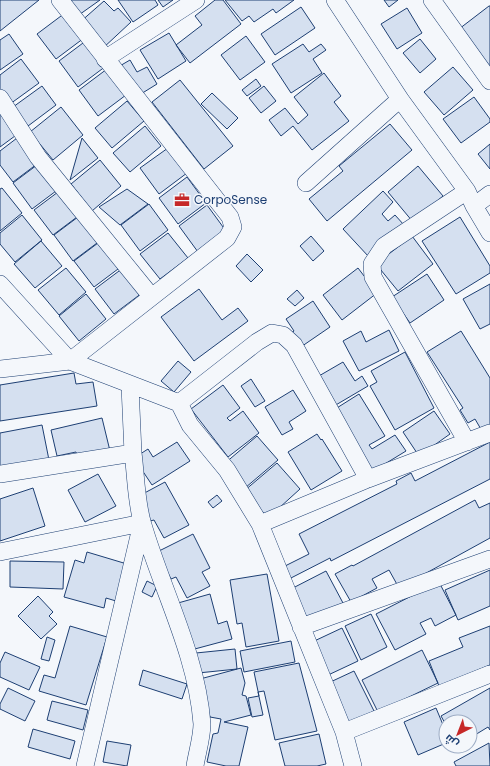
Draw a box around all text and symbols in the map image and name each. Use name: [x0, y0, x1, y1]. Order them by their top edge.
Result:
office icon: CorpoSense: [173, 191, 191, 209]
place label: CorpoSense: [194, 191, 267, 208]
north arrow: [438, 714, 478, 754]
text: ش: [441, 731, 462, 752]

